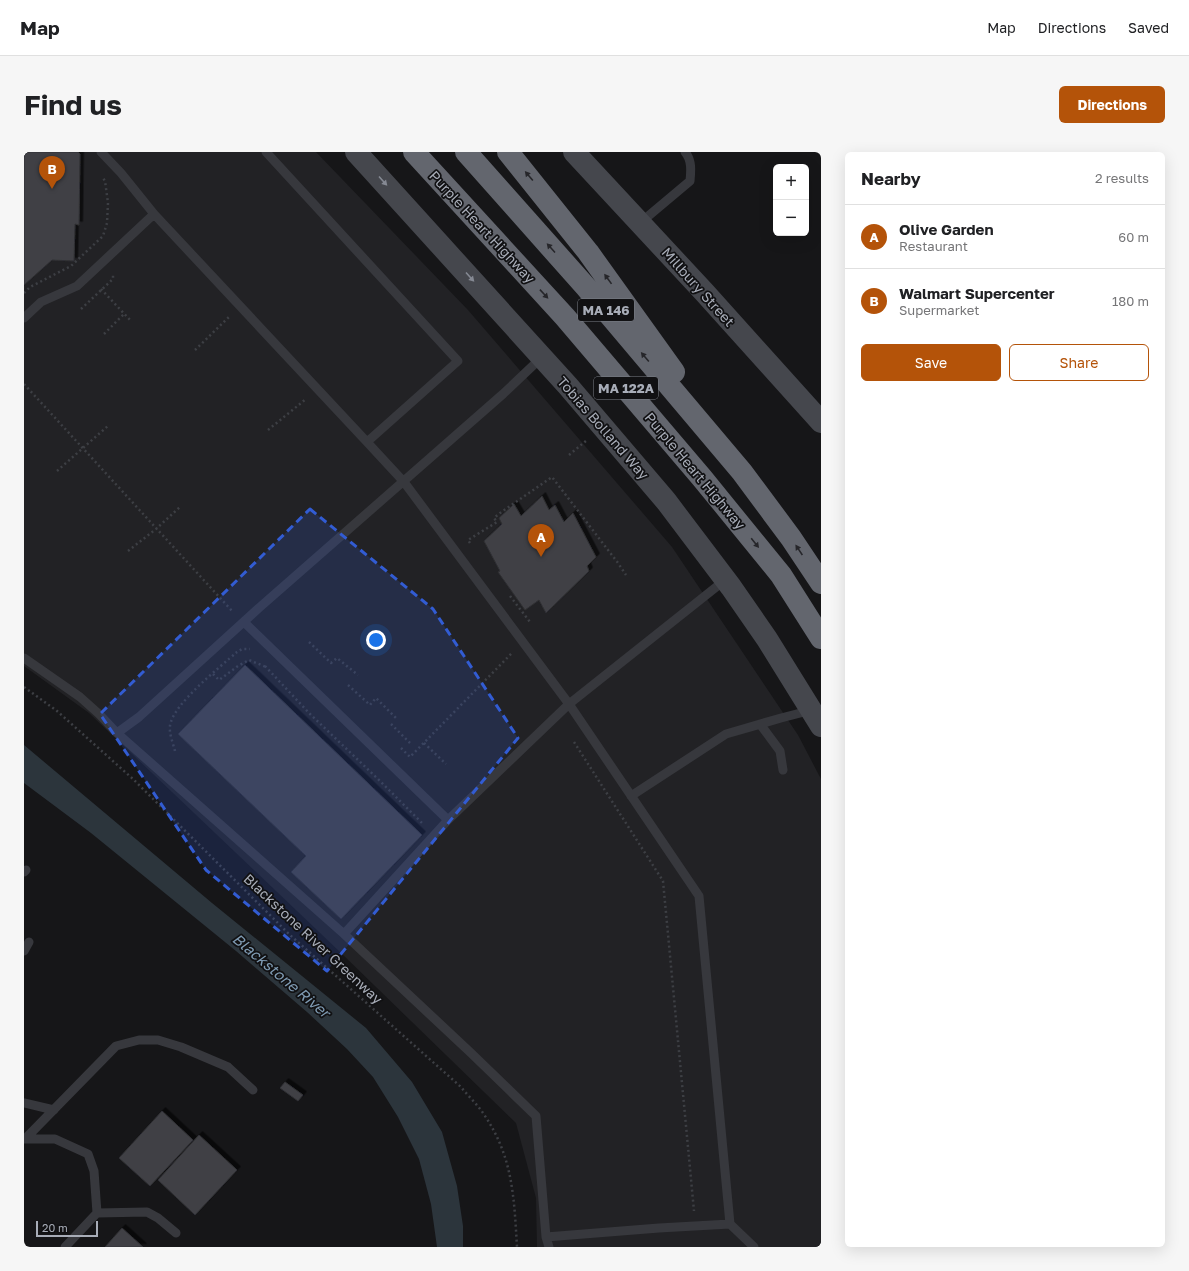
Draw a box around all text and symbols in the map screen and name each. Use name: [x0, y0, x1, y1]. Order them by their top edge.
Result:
text: Map: [20, 16, 60, 39]
text: Map: [987, 19, 1016, 36]
text: Directions: [1038, 19, 1106, 36]
text: Saved: [1128, 19, 1169, 36]
button: Directions: [1059, 86, 1165, 123]
text: Find us: [24, 88, 122, 121]
pin: B: [39, 156, 65, 189]
map controls: [773, 164, 809, 236]
button: +: [773, 164, 809, 200]
street label: Purple Heart Highway: [426, 167, 539, 286]
text: Nearby: [861, 168, 921, 189]
text: 2 results: [1095, 170, 1149, 186]
one-way arrow: [524, 171, 533, 182]
one-way arrow: [378, 176, 387, 186]
button: −: [773, 200, 809, 236]
text: Olive Garden: [899, 220, 994, 238]
text: A: [869, 229, 879, 245]
text: 60 m: [1118, 229, 1149, 245]
text: Restaurant: [899, 238, 968, 254]
one-way arrow: [547, 243, 556, 252]
street label: Millbury Street: [658, 244, 738, 330]
one-way arrow: [465, 272, 475, 282]
one-way arrow: [604, 274, 612, 285]
text: Walmart Supercenter: [899, 284, 1055, 302]
one-way arrow: [539, 289, 549, 299]
text: B: [869, 293, 879, 309]
text: 180 m: [1112, 293, 1149, 309]
road number: MA 146: [578, 299, 634, 321]
text: Supermarket: [899, 302, 980, 318]
button: Save: [861, 344, 1001, 381]
button: Share: [1009, 344, 1149, 381]
one-way arrow: [640, 351, 649, 362]
street label: Tobias Bolland Way: [554, 373, 653, 483]
road number: MA 122A: [594, 377, 658, 399]
street label: Purple Heart Highway: [642, 409, 749, 533]
pin: A: [528, 524, 554, 557]
one-way arrow: [750, 537, 759, 548]
one-way arrow: [796, 545, 803, 556]
your location: [366, 630, 386, 650]
street label: Blackstone River Greenway: [240, 870, 386, 1008]
water label: Blackstone River: [229, 930, 333, 1022]
scale bar: [36, 1219, 98, 1238]
text: 20 m: [42, 1221, 68, 1234]

